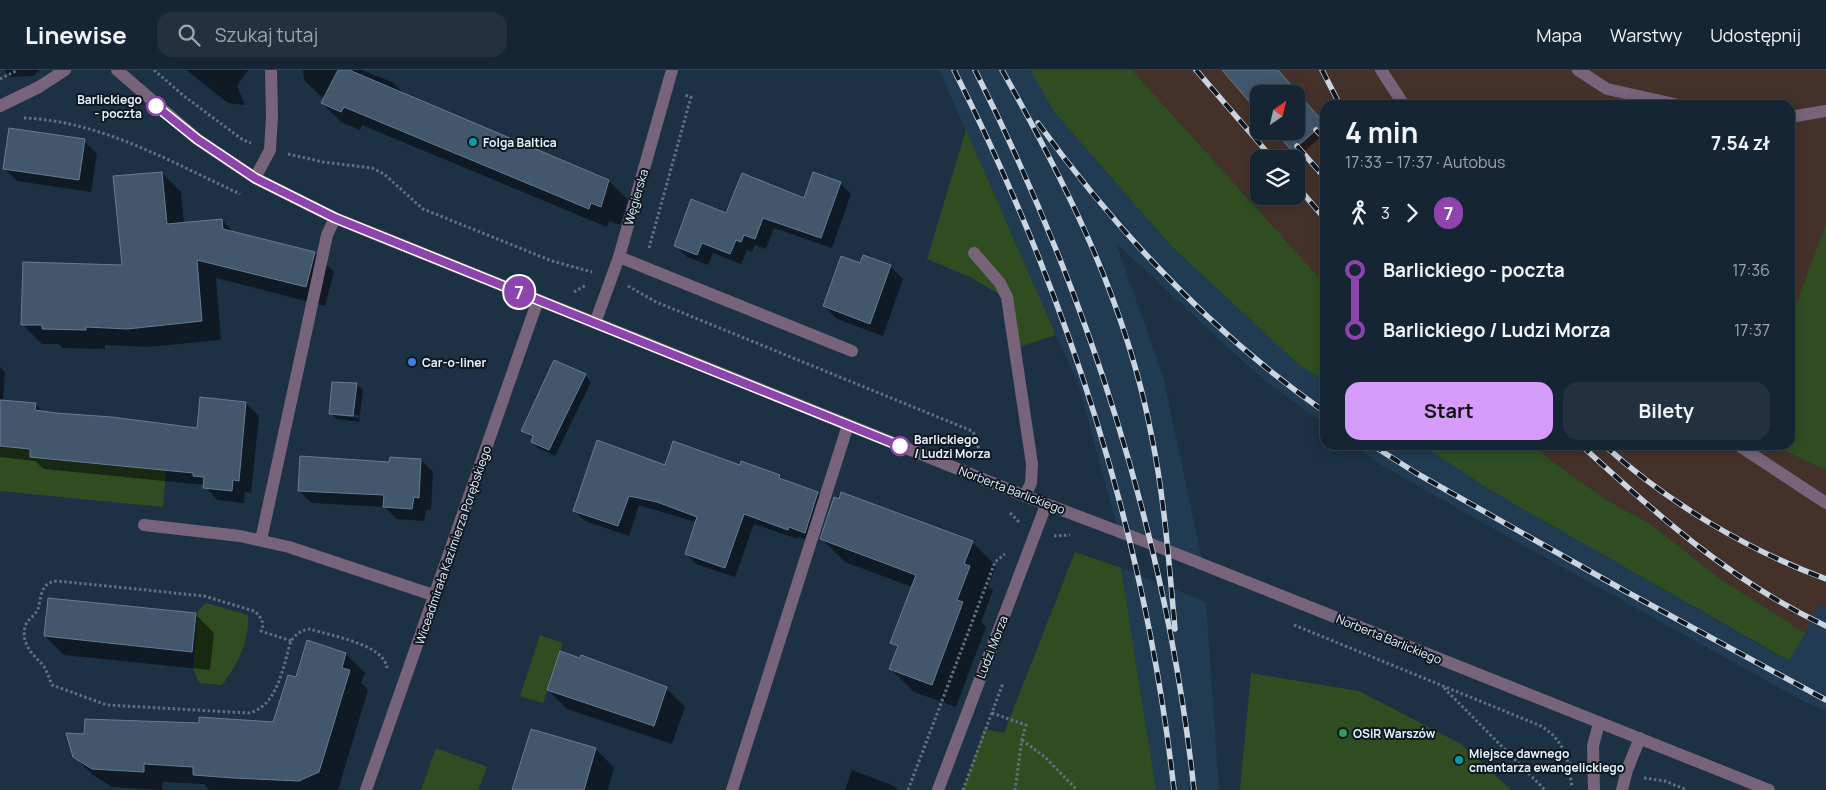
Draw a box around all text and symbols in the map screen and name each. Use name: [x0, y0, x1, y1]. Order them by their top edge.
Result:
search box: [157, 12, 507, 57]
text: Linewise: [25, 18, 127, 51]
icon: search: [175, 21, 203, 49]
text: Szukaj tutaj: [215, 22, 318, 48]
text: Mapa: [1536, 23, 1582, 47]
text: Warstwy: [1610, 23, 1682, 47]
text: Udostępnij: [1710, 23, 1801, 47]
north arrow: [1250, 85, 1305, 140]
map controls: [1250, 85, 1305, 205]
place label: Barlickiego - poczta: [77, 91, 142, 122]
marker: Barlickiego - poczta: [146, 96, 166, 116]
text: 4 min: [1345, 113, 1418, 151]
text: 7.54 zł: [1711, 130, 1770, 156]
place label: Folga Baltica: [483, 134, 557, 151]
marker: Folga Baltica: [467, 136, 479, 148]
button: layers: [1250, 150, 1305, 205]
text: 17:33 – 17:37 · Autobus: [1345, 151, 1505, 173]
street label: Węgierska: [620, 167, 652, 227]
icon: walk: [1345, 199, 1373, 227]
icon: forward: [1398, 199, 1426, 227]
text: 7: [1444, 201, 1453, 225]
text: 3: [1381, 202, 1390, 224]
text: Barlickiego - poczta: [1383, 257, 1565, 283]
text: 17:36: [1732, 259, 1770, 281]
line badge: 7: [503, 276, 535, 308]
text: 7: [514, 280, 524, 304]
text: Barlickiego / Ludzi Morza: [1383, 317, 1610, 343]
text: 17:37: [1734, 319, 1770, 341]
place label: Car-o-liner: [422, 354, 486, 371]
marker: Car-o-liner: [406, 356, 418, 368]
button: Start: [1345, 382, 1553, 440]
button: Bilety: [1563, 382, 1770, 440]
place label: Barlickiego / Ludzi Morza: [914, 431, 991, 462]
marker: Barlickiego / Ludzi Morza: [890, 436, 910, 456]
street label: Wiceadmirała Kazimierza Porębskiego: [411, 443, 495, 647]
street label: Norberta Barlickiego: [956, 462, 1068, 518]
street label: Norberta Barlickiego: [1334, 610, 1444, 668]
street label: Ludzi Morza: [972, 613, 1012, 681]
place label: OSiR Warszów: [1353, 725, 1436, 742]
marker: OSiR Warszów: [1337, 727, 1349, 739]
place label: Miejsce dawnego cmentarza ewangelickiego: [1469, 745, 1624, 776]
marker: Miejsce dawnego cmentarza ewangelickiego: [1453, 754, 1465, 766]

